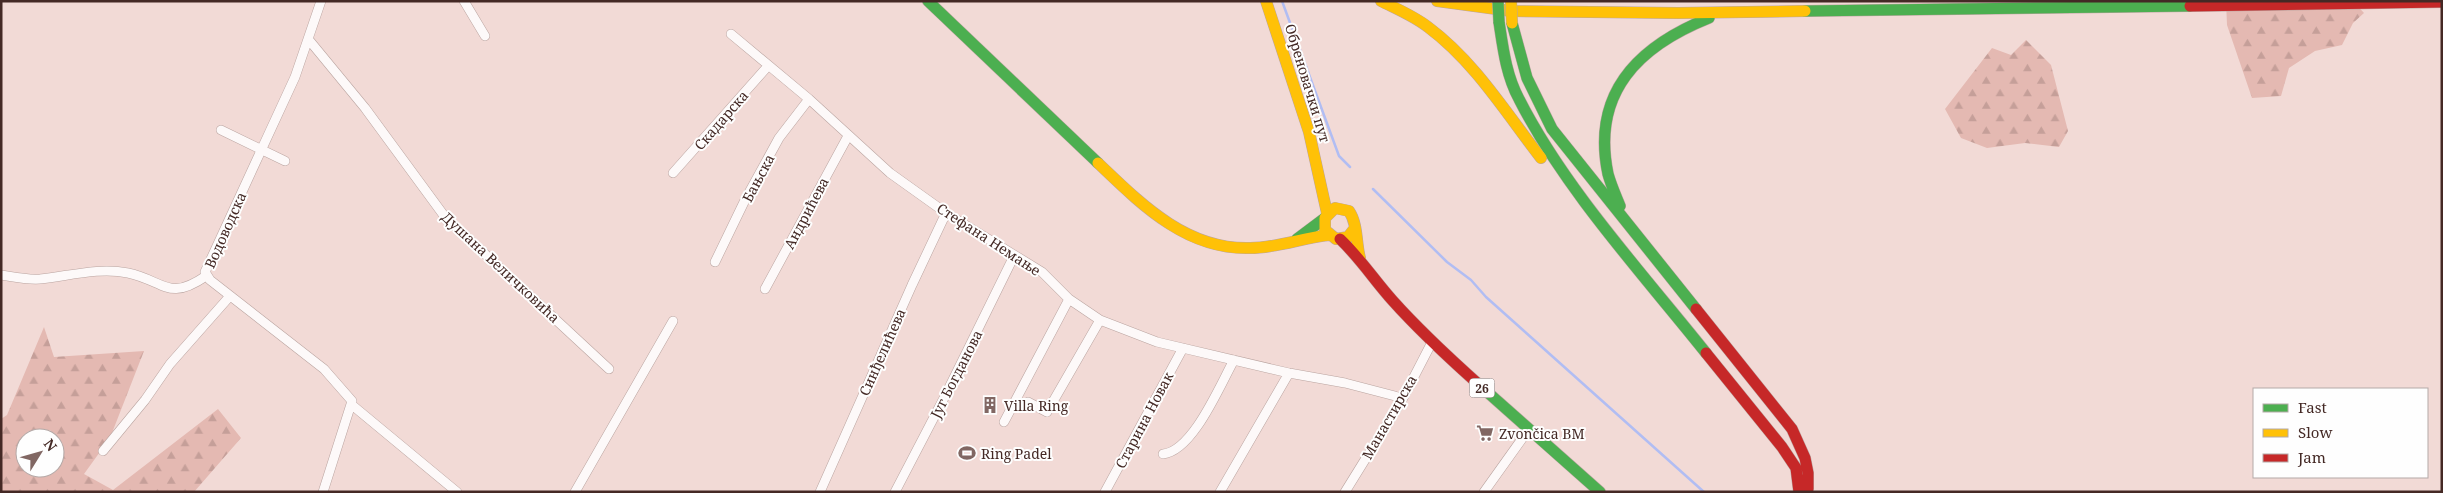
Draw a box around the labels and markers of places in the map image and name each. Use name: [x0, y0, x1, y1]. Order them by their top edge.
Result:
building icon: Villa Ring: [980, 395, 1000, 415]
place label: Villa Ring: [1004, 396, 1069, 415]
supermarket icon: Zvončica BM: [1475, 423, 1495, 443]
place label: Zvončica BM: [1499, 424, 1585, 443]
sports icon: Ring Padel: [957, 443, 977, 463]
place label: Ring Padel: [981, 444, 1052, 463]

